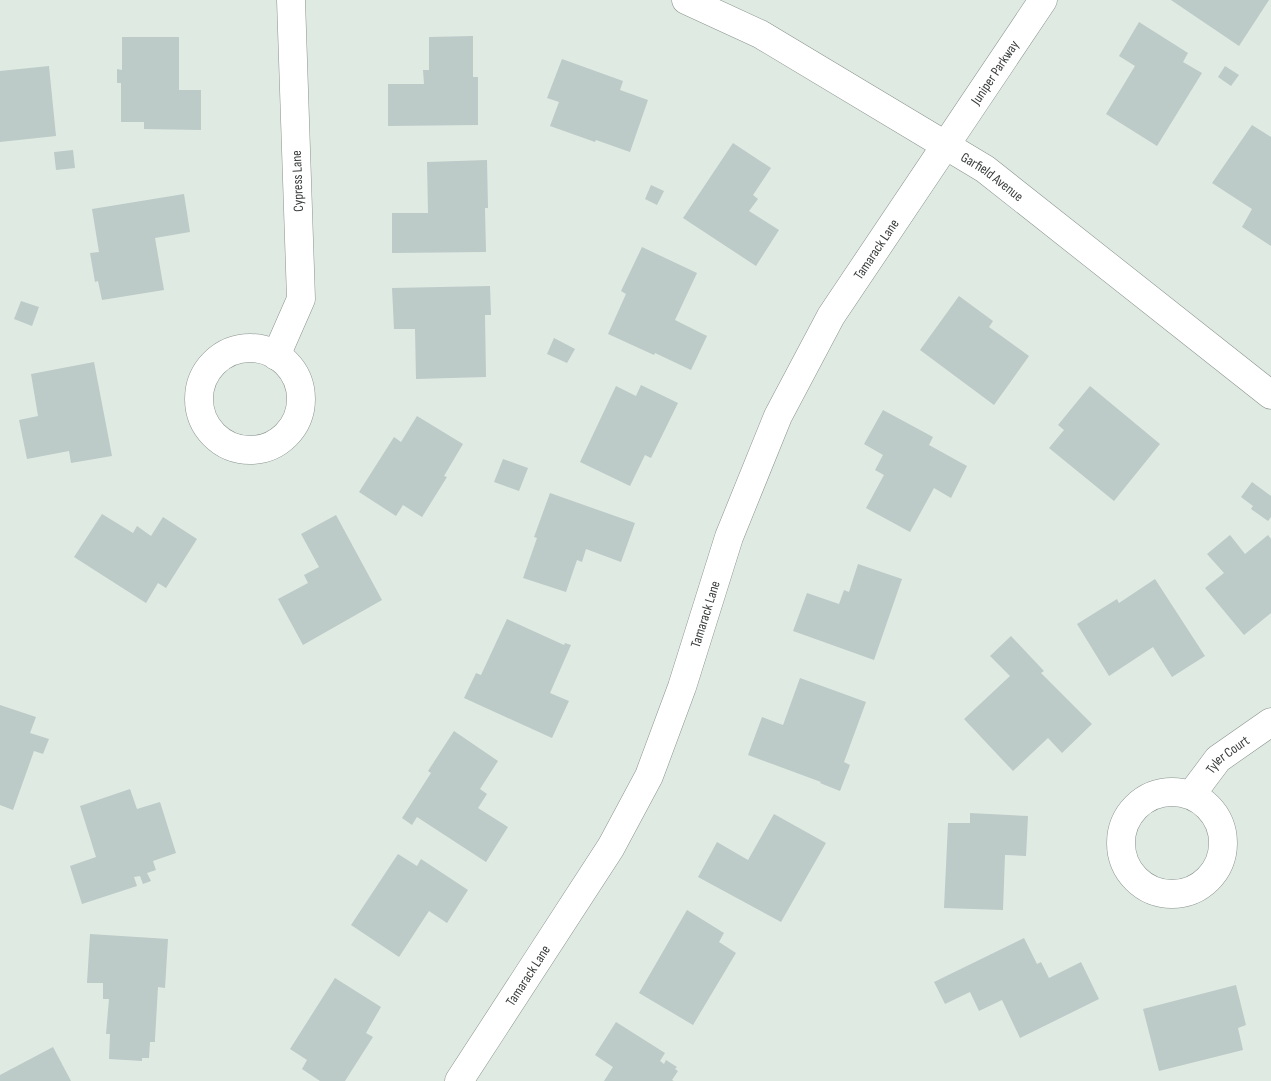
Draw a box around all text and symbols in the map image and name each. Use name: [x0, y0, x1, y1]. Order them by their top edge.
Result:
street label: Juniper Parkway: [967, 37, 1023, 109]
street label: Garfield Avenue: [958, 149, 1027, 205]
street label: Cypress Lane: [288, 150, 307, 212]
street label: Tamarack Lane: [850, 216, 903, 283]
street label: Tamarack Lane: [687, 579, 724, 650]
street label: Tyler Court: [1202, 732, 1253, 777]
street label: Tamarack Lane: [502, 942, 554, 1009]

